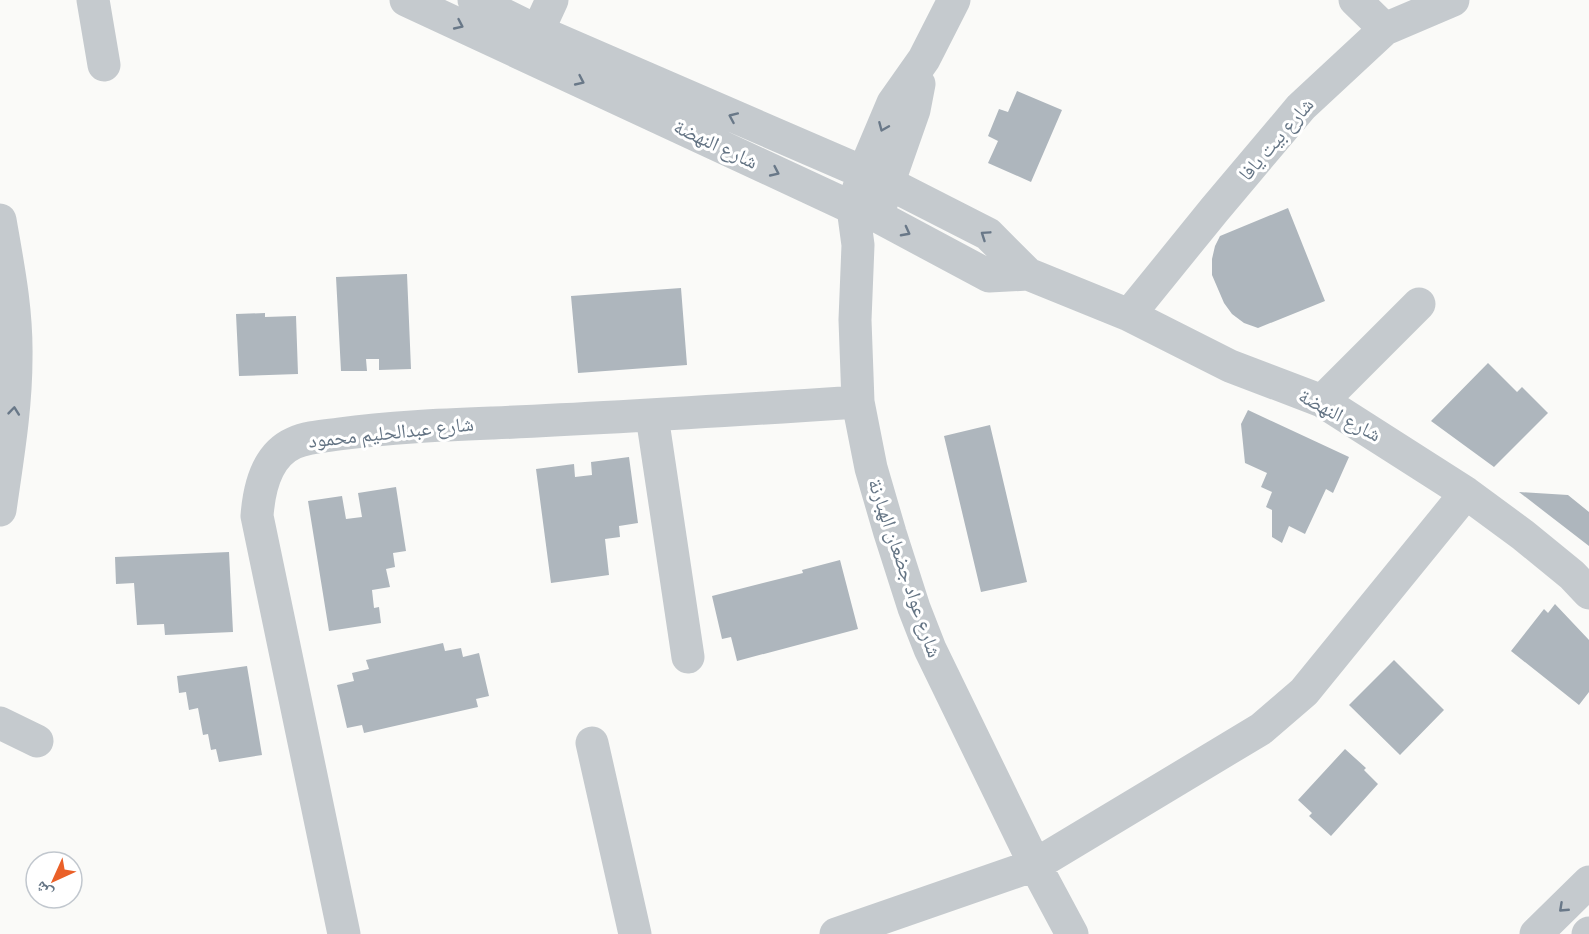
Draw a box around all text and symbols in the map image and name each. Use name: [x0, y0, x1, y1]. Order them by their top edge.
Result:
one-way arrow: [452, 17, 463, 29]
one-way arrow: [573, 73, 584, 85]
street label: شارع بيت يافا: [1232, 91, 1319, 186]
street label: شارع النهضة: [670, 112, 763, 175]
one-way arrow: [728, 112, 739, 124]
one-way arrow: [878, 121, 890, 132]
one-way arrow: [769, 164, 780, 176]
one-way arrow: [900, 225, 911, 236]
one-way arrow: [981, 231, 992, 242]
street label: شارع النهضة: [1294, 382, 1386, 448]
one-way arrow: [7, 406, 20, 415]
street label: شارع عبدالحليم محمود: [307, 409, 475, 455]
street label: شارع عواد جضعان الهبارنة: [862, 475, 949, 661]
north arrow: [24, 850, 84, 910]
text: ش: [30, 878, 56, 904]
one-way arrow: [1559, 901, 1570, 912]

